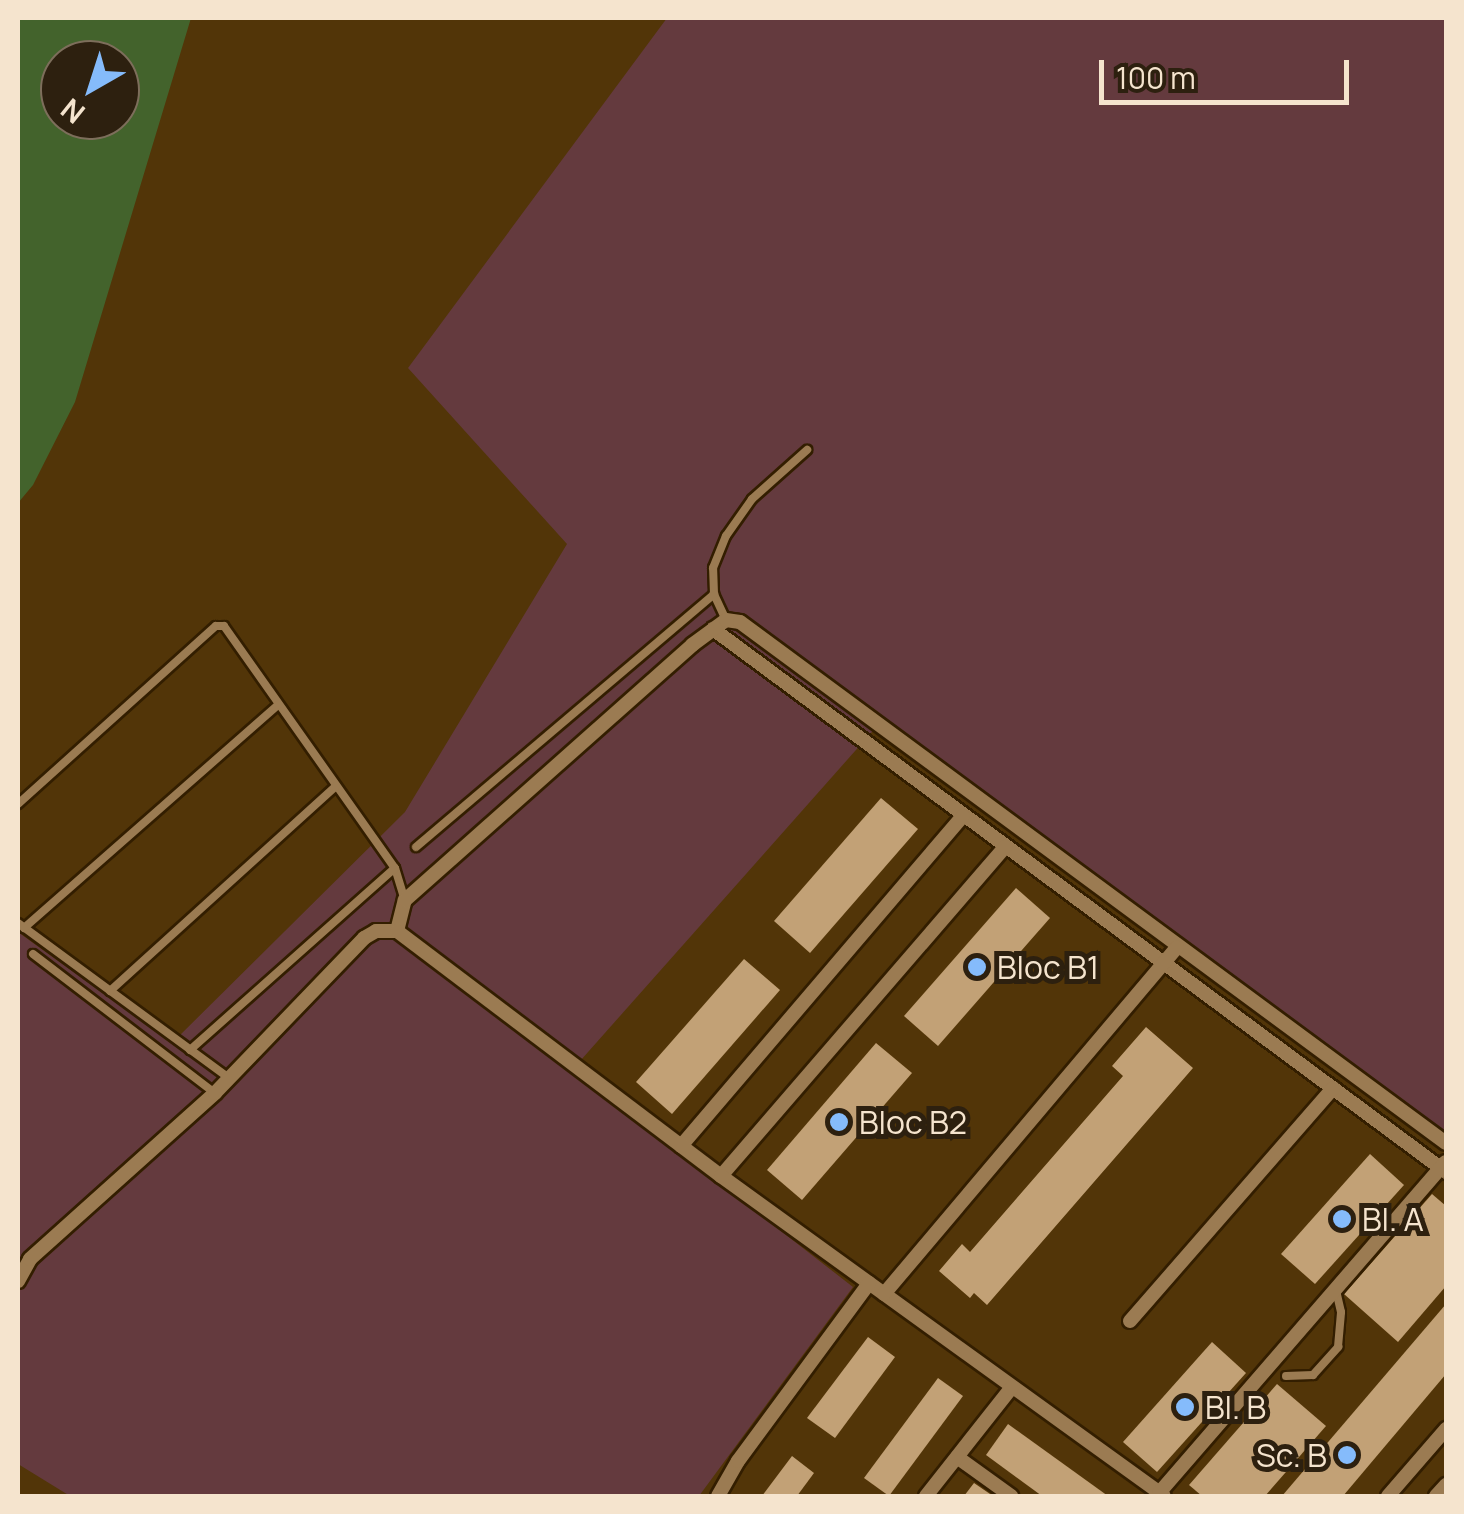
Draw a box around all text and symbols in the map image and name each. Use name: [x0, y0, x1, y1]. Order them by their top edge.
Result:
north arrow: [40, 40, 140, 140]
scale bar: [1104, 40, 1354, 102]
text: 100 m: [1116, 57, 1196, 98]
text: N: [53, 91, 92, 133]
place label: Bloc B1: [997, 948, 1099, 986]
marker: Bloc B1: [966, 956, 988, 978]
place label: Bloc B2: [859, 1103, 967, 1141]
marker: Bloc B2: [828, 1111, 850, 1133]
place label: Bl. A: [1362, 1200, 1424, 1238]
marker: Bl. A: [1331, 1208, 1353, 1230]
place label: Bl. B: [1205, 1388, 1266, 1426]
marker: Bl. B: [1174, 1396, 1196, 1418]
place label: Sc. B: [1256, 1436, 1327, 1474]
marker: Sc. B: [1336, 1444, 1358, 1466]

